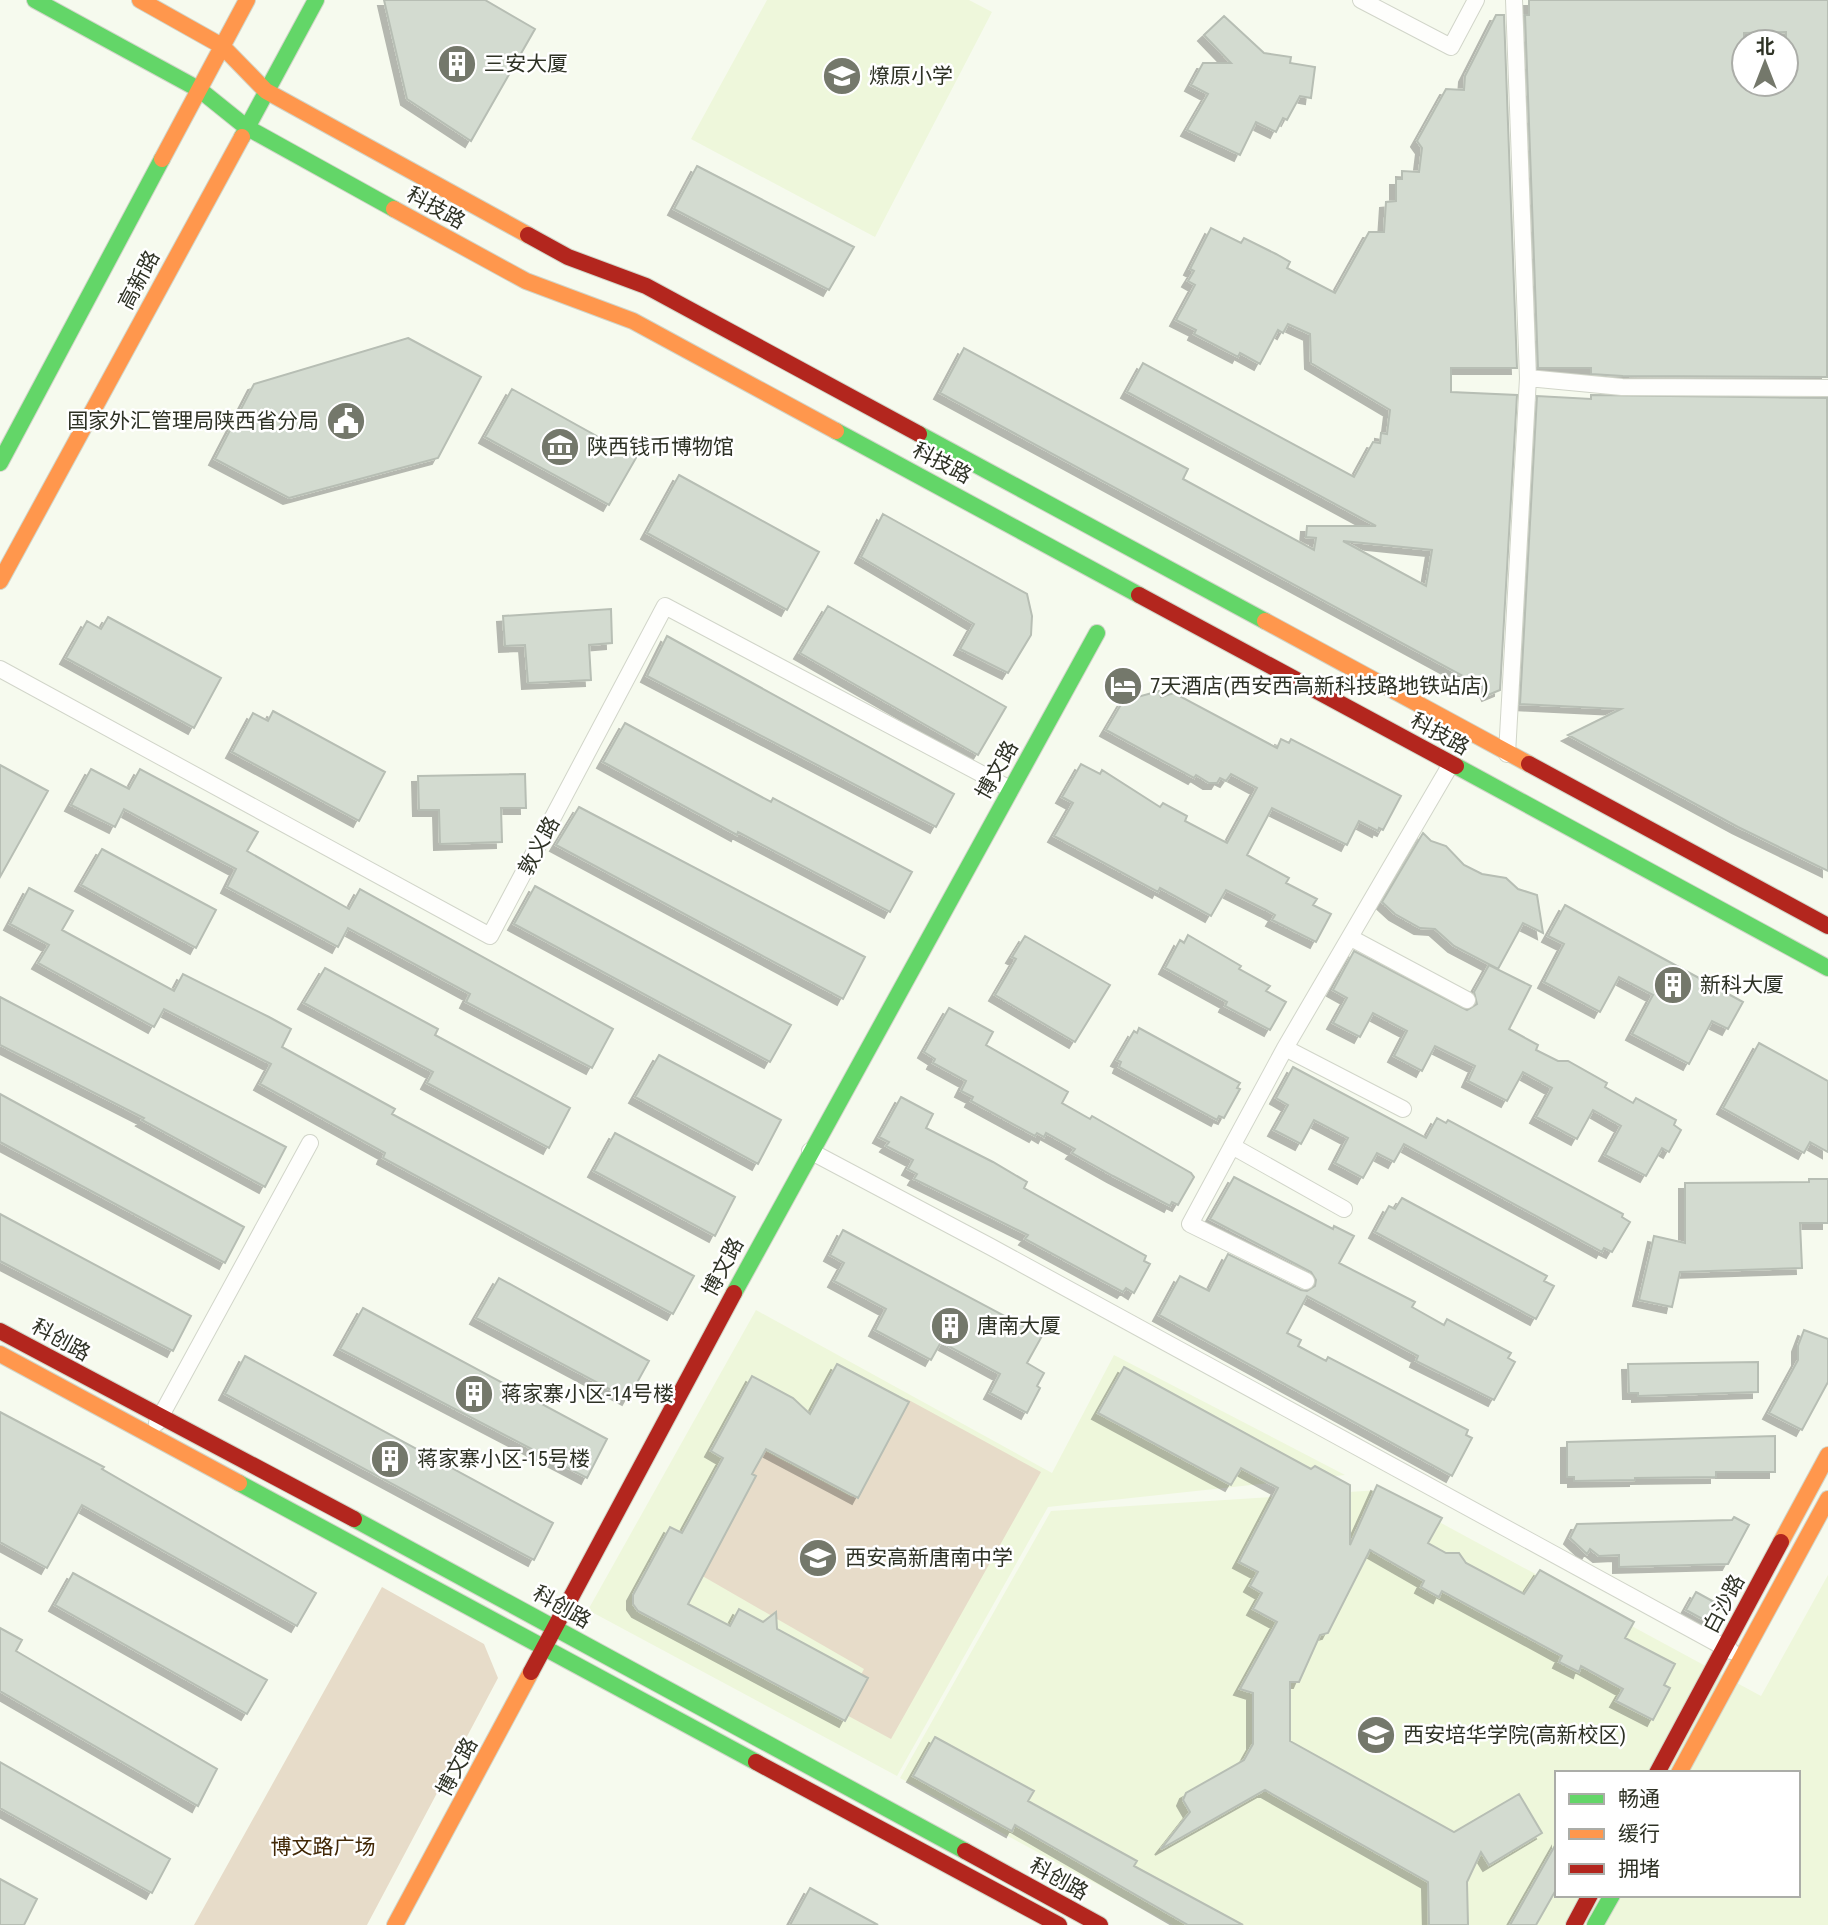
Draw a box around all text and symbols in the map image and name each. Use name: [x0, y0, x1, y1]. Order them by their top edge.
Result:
north arrow: [1730, 28, 1800, 98]
text: 北: [1755, 35, 1775, 58]
building icon: 三安大厦: [436, 43, 478, 85]
place label: 三安大厦: [484, 52, 568, 76]
school or university icon: 燎原小学: [821, 55, 863, 97]
place label: 燎原小学: [869, 64, 953, 88]
street label: 科技路: [403, 182, 469, 234]
street label: 高新路: [114, 247, 164, 313]
public building icon: 国家外汇管理局陕西省分局: [325, 400, 367, 442]
place label: 国家外汇管理局陕西省分局: [67, 409, 319, 433]
museum icon: 陕西钱币博物馆: [539, 426, 581, 468]
place label: 陕西钱币博物馆: [587, 435, 734, 459]
street label: 科技路: [909, 438, 975, 488]
hotel icon: 7天酒店(西安西高新科技路地铁站店): [1102, 665, 1144, 707]
place label: 7天酒店(西安西高新科技路地铁站店): [1150, 674, 1489, 698]
street label: 科技路: [1407, 708, 1473, 760]
street label: 博文路: [971, 737, 1023, 803]
street label: 敦义路: [514, 813, 564, 879]
building icon: 新科大厦: [1652, 964, 1694, 1006]
place label: 新科大厦: [1700, 973, 1784, 997]
street label: 博文路: [698, 1234, 748, 1300]
building icon: 唐南大厦: [929, 1305, 971, 1347]
street label: 科创路: [28, 1314, 94, 1366]
place label: 唐南大厦: [977, 1314, 1061, 1338]
building icon: 蒋家寨小区-14号楼: [453, 1373, 495, 1415]
place label: 蒋家寨小区-14号楼: [501, 1382, 674, 1406]
building icon: 蒋家寨小区-15号楼: [369, 1438, 411, 1480]
place label: 蒋家寨小区-15号楼: [417, 1447, 590, 1471]
school or university icon: 西安高新唐南中学: [797, 1537, 839, 1579]
place label: 西安高新唐南中学: [845, 1546, 1013, 1570]
street label: 白沙路: [1699, 1571, 1749, 1637]
street label: 科创路: [529, 1581, 595, 1633]
school or university icon: 西安培华学院(高新校区): [1355, 1714, 1397, 1756]
place label: 西安培华学院(高新校区): [1403, 1723, 1626, 1747]
street label: 博文路: [432, 1734, 482, 1800]
legend: [1555, 1771, 1800, 1897]
text: 畅通: [1618, 1787, 1660, 1811]
text: 缓行: [1618, 1822, 1660, 1846]
park label: 博文路广场: [271, 1835, 376, 1859]
street label: 科创路: [1026, 1853, 1092, 1905]
text: 拥堵: [1618, 1857, 1660, 1881]

